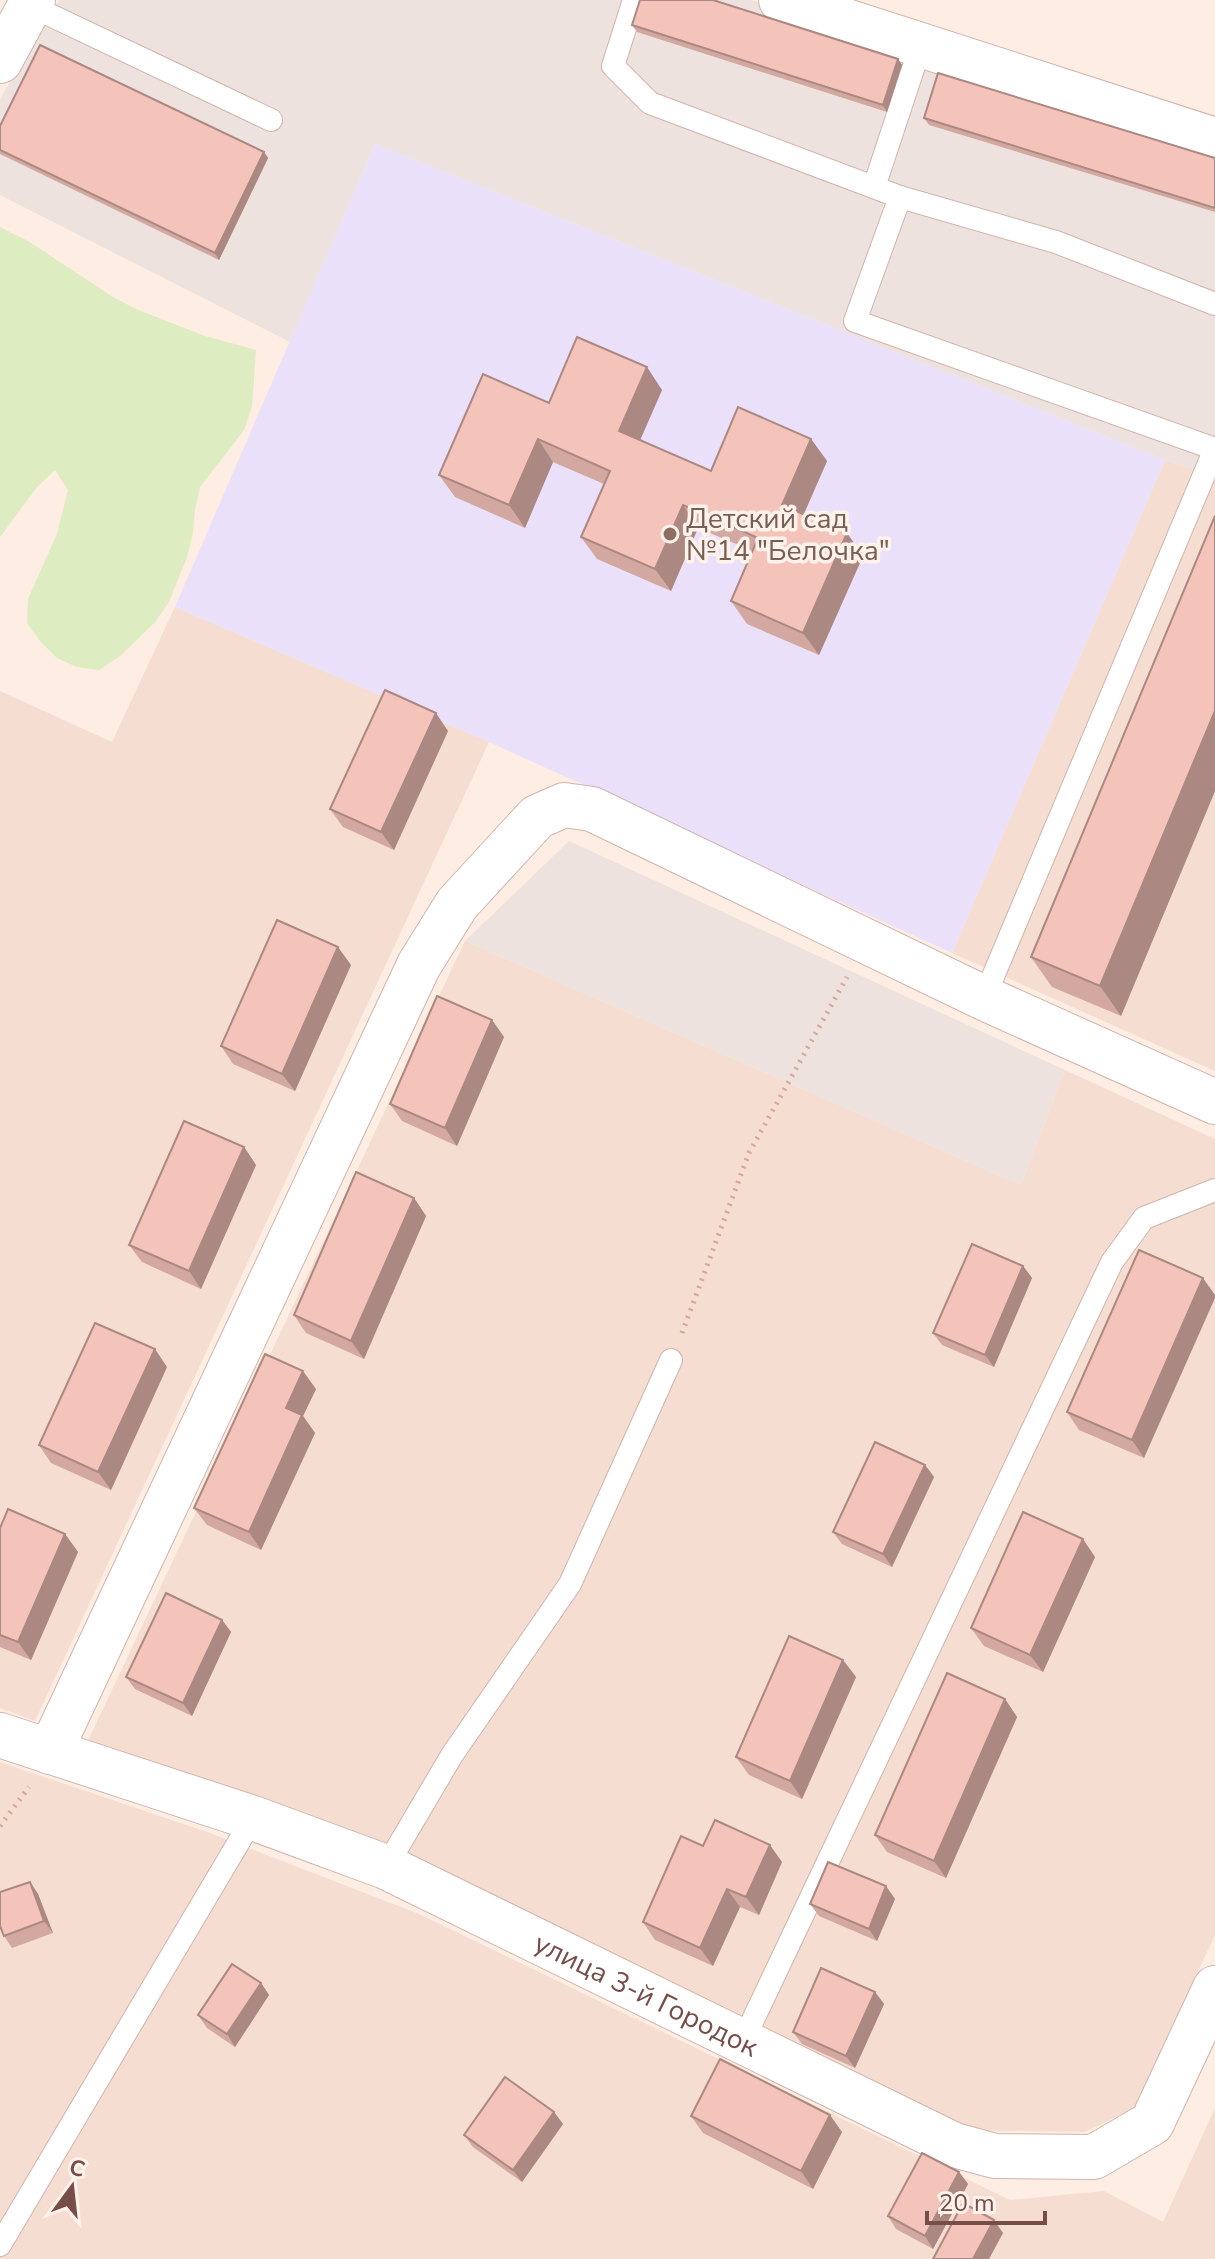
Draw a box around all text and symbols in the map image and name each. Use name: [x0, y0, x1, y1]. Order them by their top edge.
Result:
place label: Детский сад №14 "Белочка": [686, 500, 890, 570]
marker: Детский сад №14 "Белочка": [661, 525, 679, 543]
street label: улица 3-й Городок: [528, 1924, 765, 2066]
north arrow: [32, 2147, 112, 2227]
text: С: [66, 2152, 88, 2185]
scale bar: [927, 2175, 1045, 2225]
text: 20 m: [939, 2187, 995, 2219]

